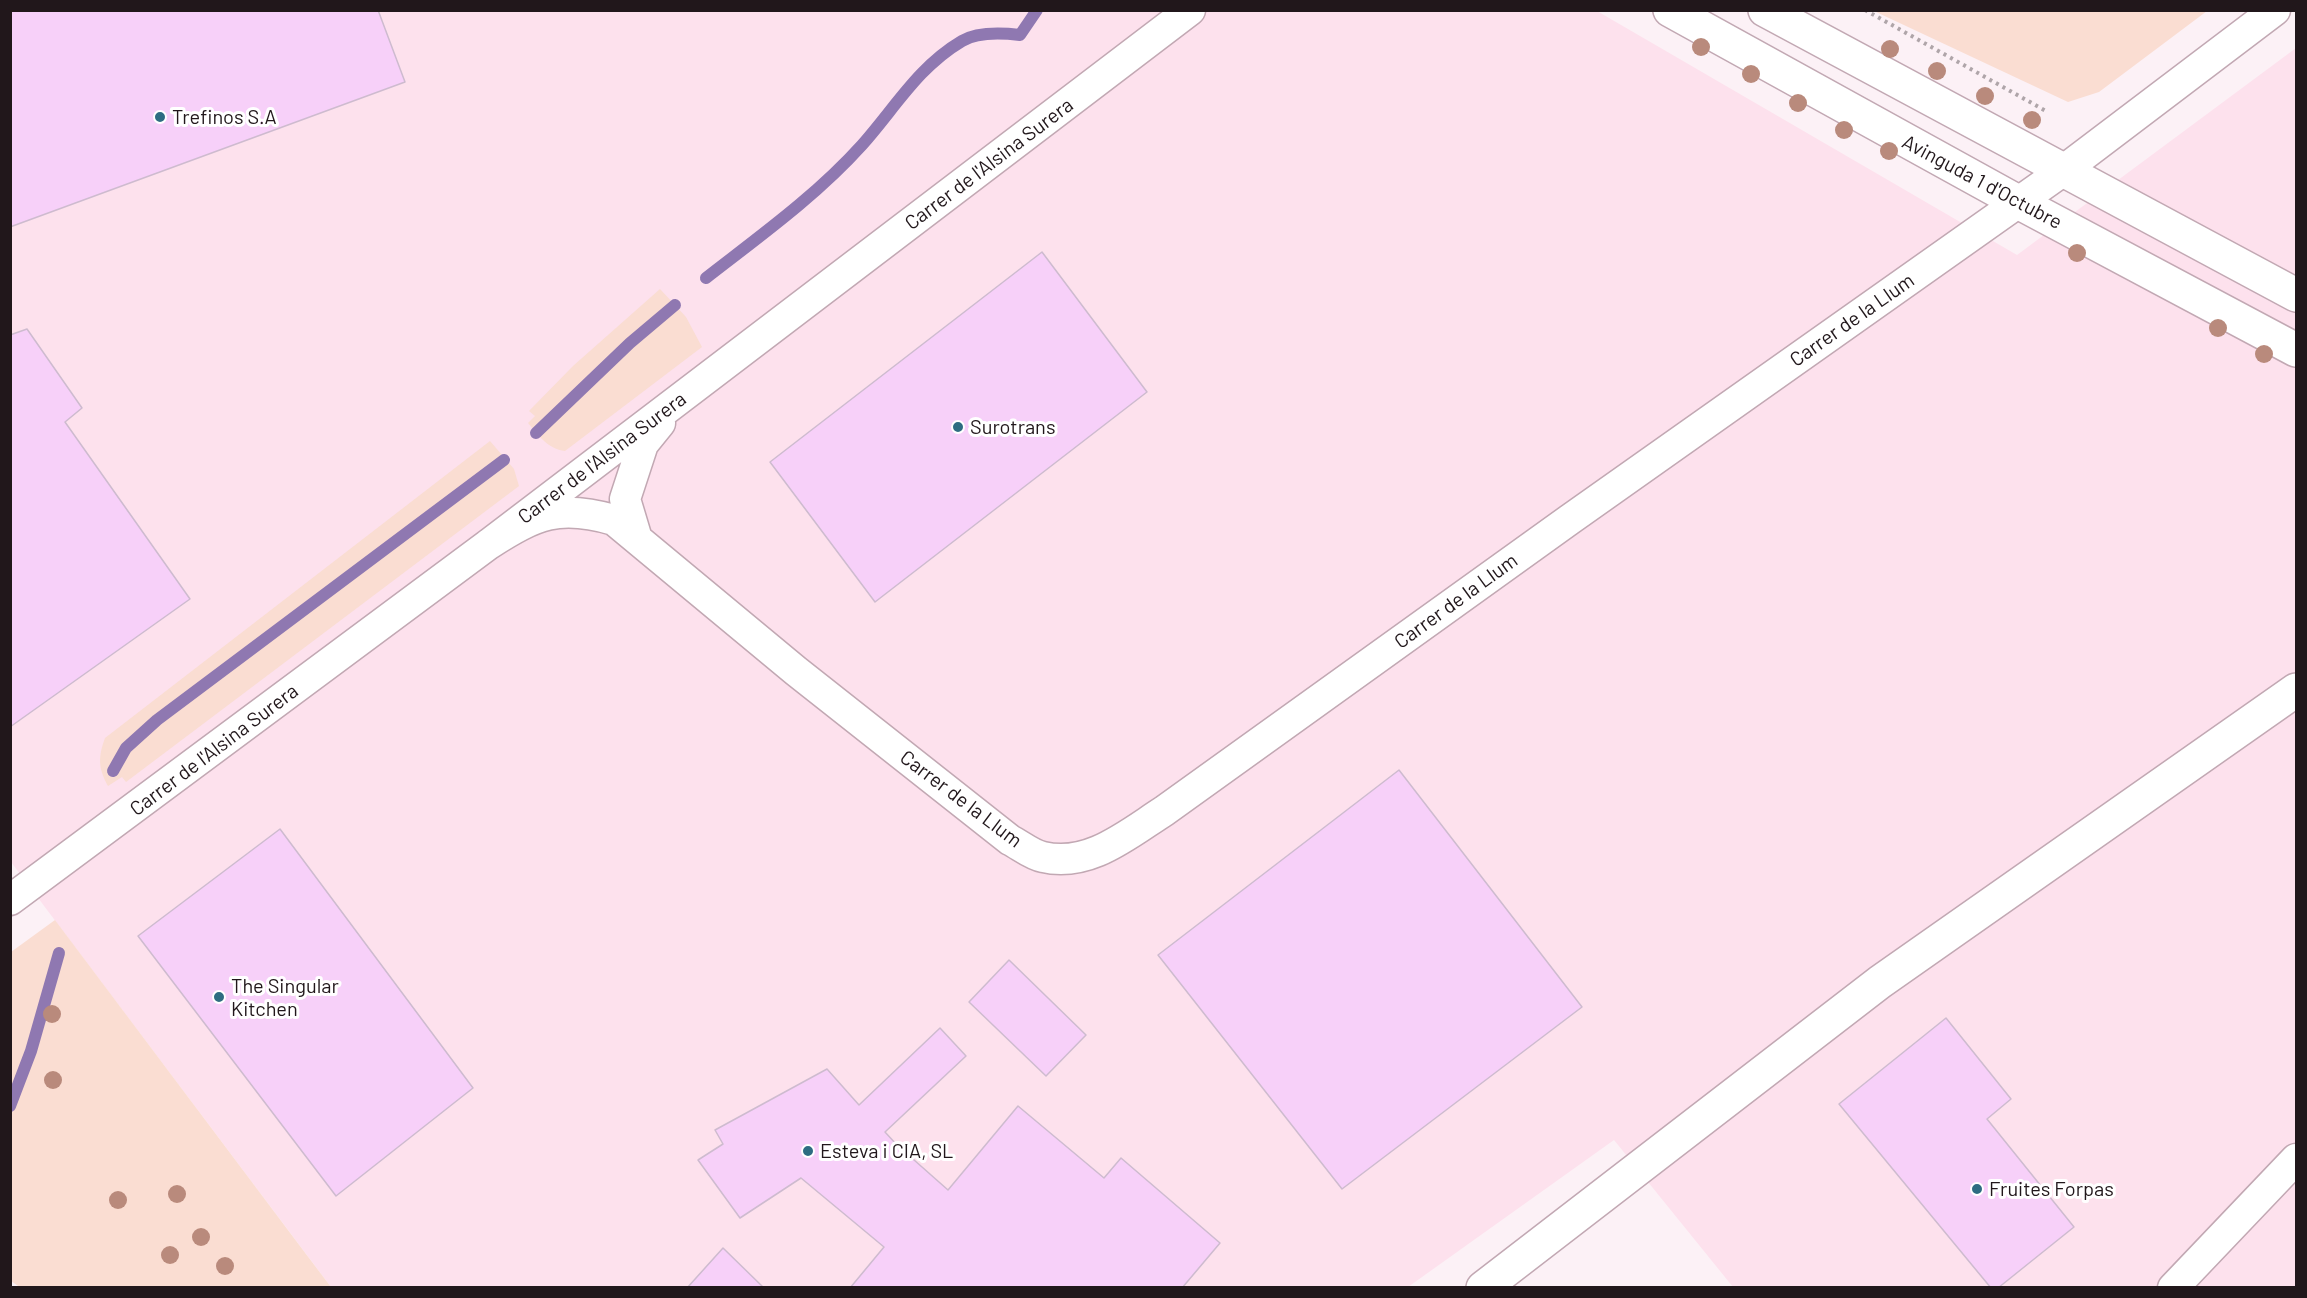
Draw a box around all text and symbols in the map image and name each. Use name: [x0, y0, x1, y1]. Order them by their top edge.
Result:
street label: Carrer de l'Alsina Surera: [900, 93, 1078, 235]
place label: Trefinos S.A: [172, 105, 277, 129]
marker: Trefinos S.A: [153, 110, 167, 124]
street label: Avinguda 1 d'Octubre: [1898, 130, 2066, 234]
street label: Carrer de la Llum: [1785, 268, 1919, 372]
street label: Carrer de l'Alsina Surera: [513, 387, 691, 529]
place label: Surotrans: [970, 415, 1055, 439]
marker: Surotrans: [951, 420, 965, 434]
street label: Carrer de la Llum: [1390, 548, 1522, 654]
street label: Carrer de l'Alsina Surera: [125, 679, 303, 821]
street label: Carrer de la Llum: [895, 745, 1027, 853]
place label: The Singular Kitchen: [231, 974, 339, 1021]
marker: The Singular Kitchen: [212, 990, 226, 1004]
place label: Esteva i CIA, SL: [820, 1139, 953, 1163]
marker: Esteva i CIA, SL: [801, 1144, 815, 1158]
place label: Fruites Forpas: [1989, 1177, 2114, 1201]
marker: Fruites Forpas: [1970, 1182, 1984, 1196]

